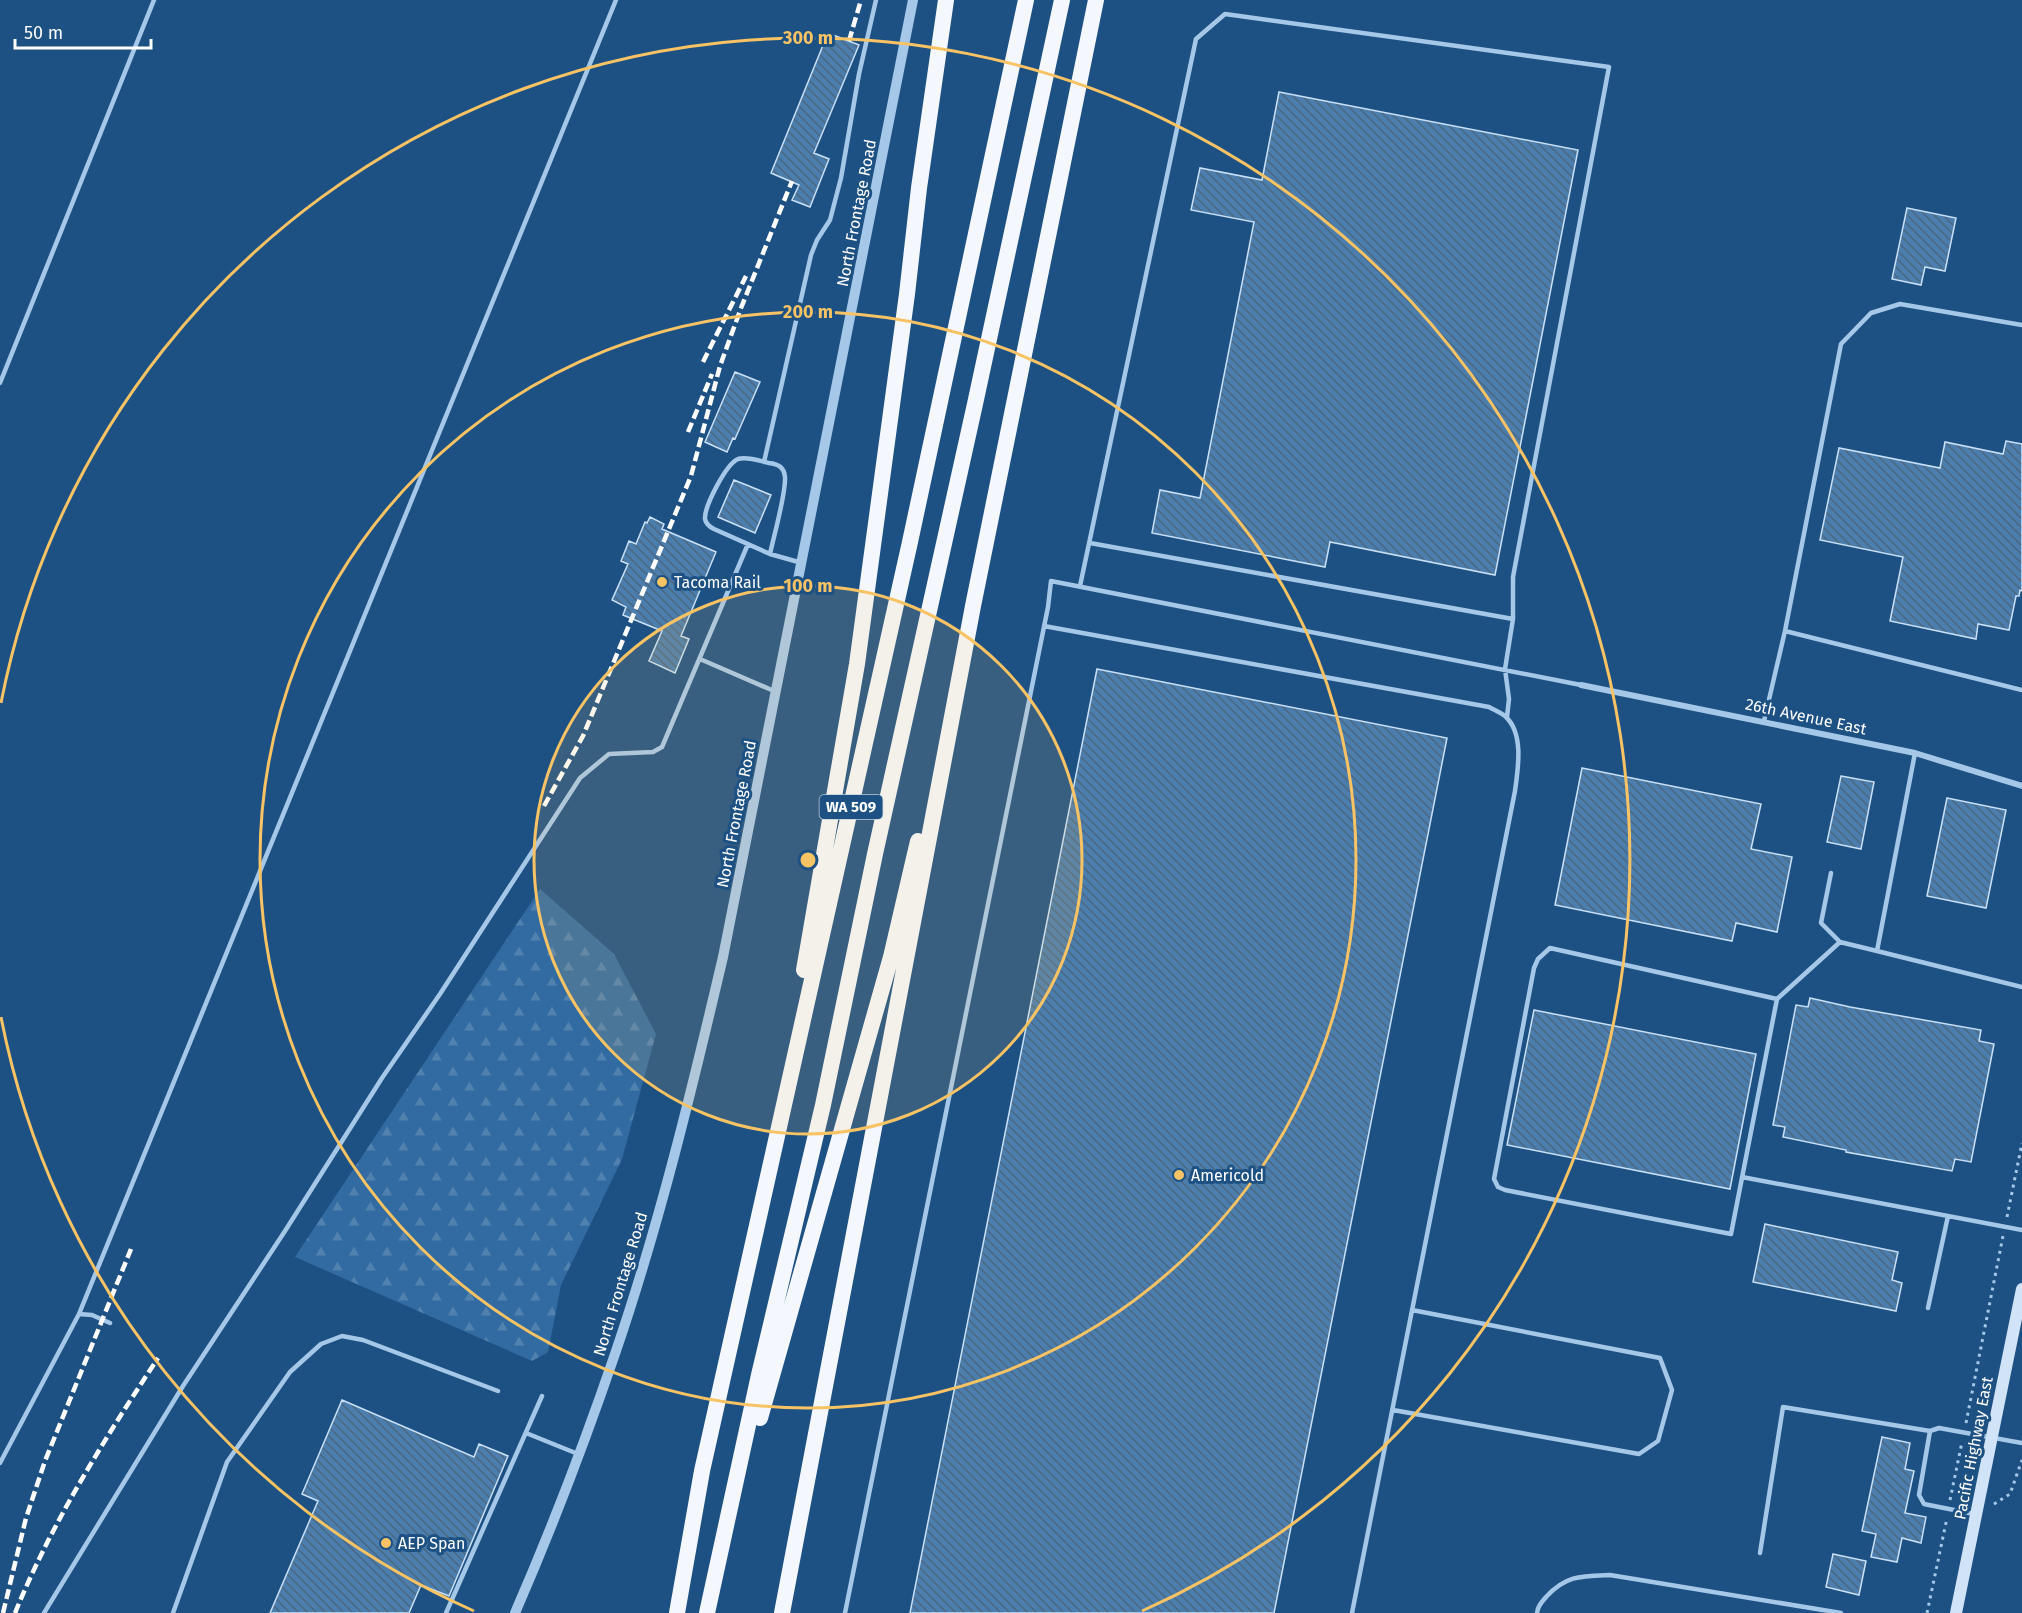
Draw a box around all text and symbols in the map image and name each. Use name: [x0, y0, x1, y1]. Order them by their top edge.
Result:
scale bar: [15, 12, 152, 50]
text: 50 m: [24, 22, 63, 44]
text: 300 m: [782, 27, 833, 49]
street label: North Frontage Road: [833, 138, 880, 288]
text: 200 m: [783, 301, 833, 323]
place label: Tacoma Rail: [674, 573, 761, 592]
marker: Tacoma Rail: [655, 575, 669, 589]
text: 100 m: [784, 575, 832, 597]
street label: 26th Avenue East: [1744, 694, 1868, 739]
street label: North Frontage Road: [713, 739, 760, 889]
road number: WA 509: [820, 795, 882, 819]
centre of rings: [798, 850, 818, 870]
place label: Americold: [1191, 1166, 1264, 1185]
marker: Americold: [1172, 1168, 1186, 1182]
street label: North Frontage Road: [590, 1210, 651, 1358]
street label: Pacific Highway East: [1950, 1375, 1997, 1521]
place label: AEP Span: [398, 1534, 465, 1553]
marker: AEP Span: [379, 1536, 393, 1550]

